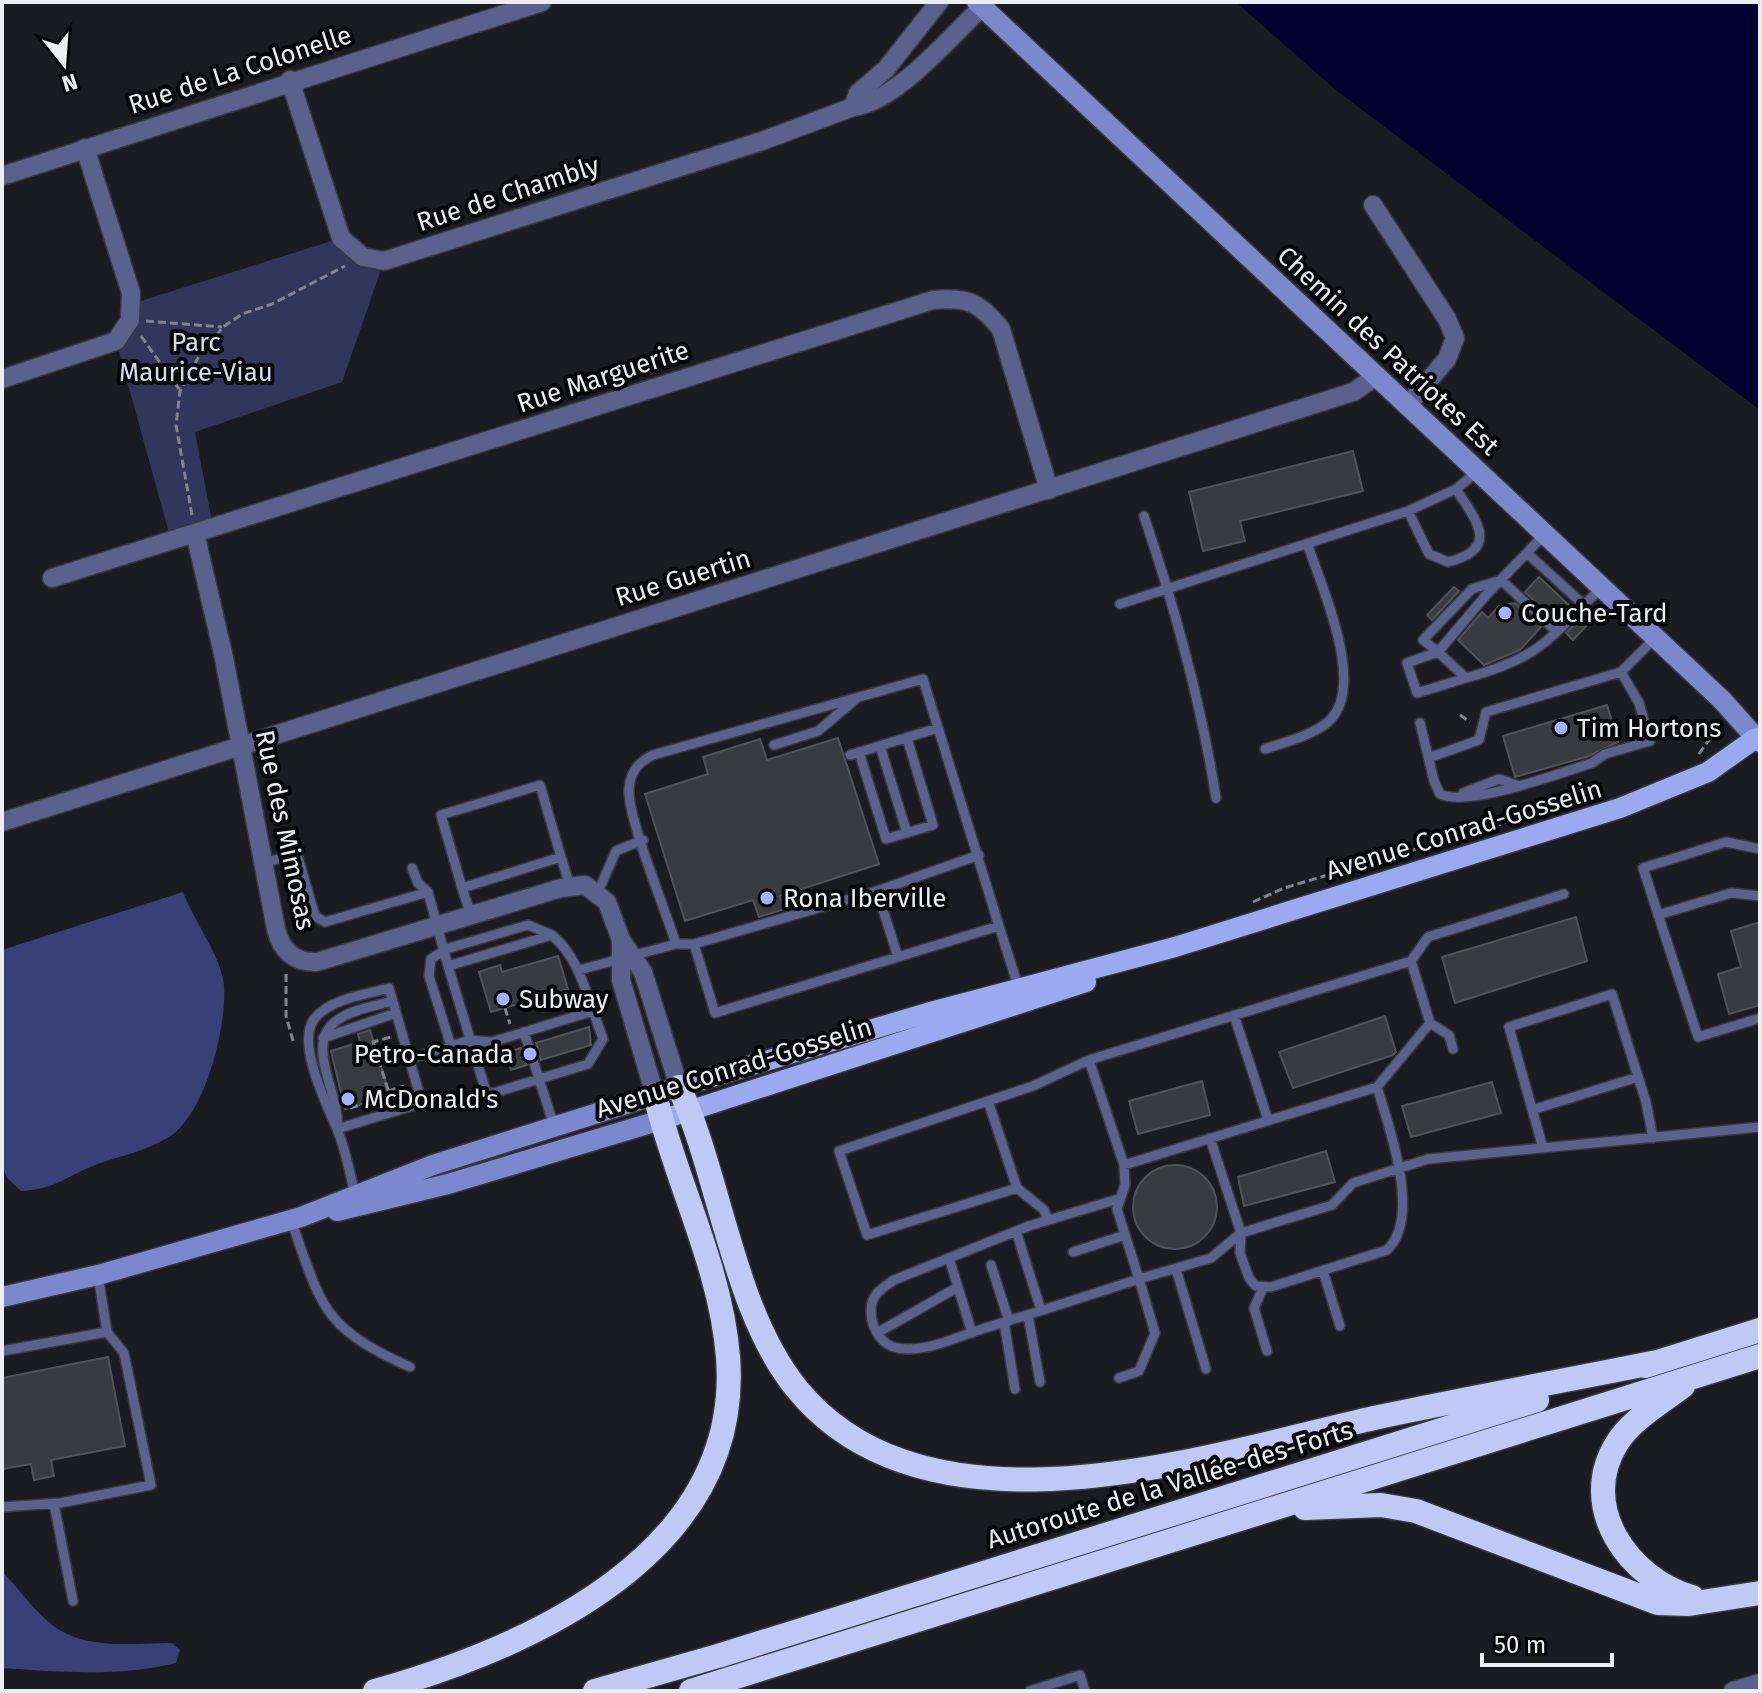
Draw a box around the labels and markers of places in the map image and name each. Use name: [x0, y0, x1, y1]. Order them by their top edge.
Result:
place label: Couche-Tard: [1521, 598, 1667, 629]
marker: Couche-Tard: [1496, 604, 1514, 622]
place label: Tim Hortons: [1577, 713, 1721, 744]
marker: Tim Hortons: [1552, 719, 1570, 737]
place label: Rona Iberville: [783, 883, 947, 914]
marker: Rona Iberville: [758, 889, 776, 907]
place label: Subway: [519, 984, 609, 1015]
marker: Subway: [494, 990, 512, 1008]
place label: Petro-Canada: [354, 1039, 514, 1070]
marker: Petro-Canada: [521, 1045, 539, 1063]
place label: McDonald's: [364, 1084, 498, 1115]
marker: McDonald's: [339, 1090, 357, 1108]

